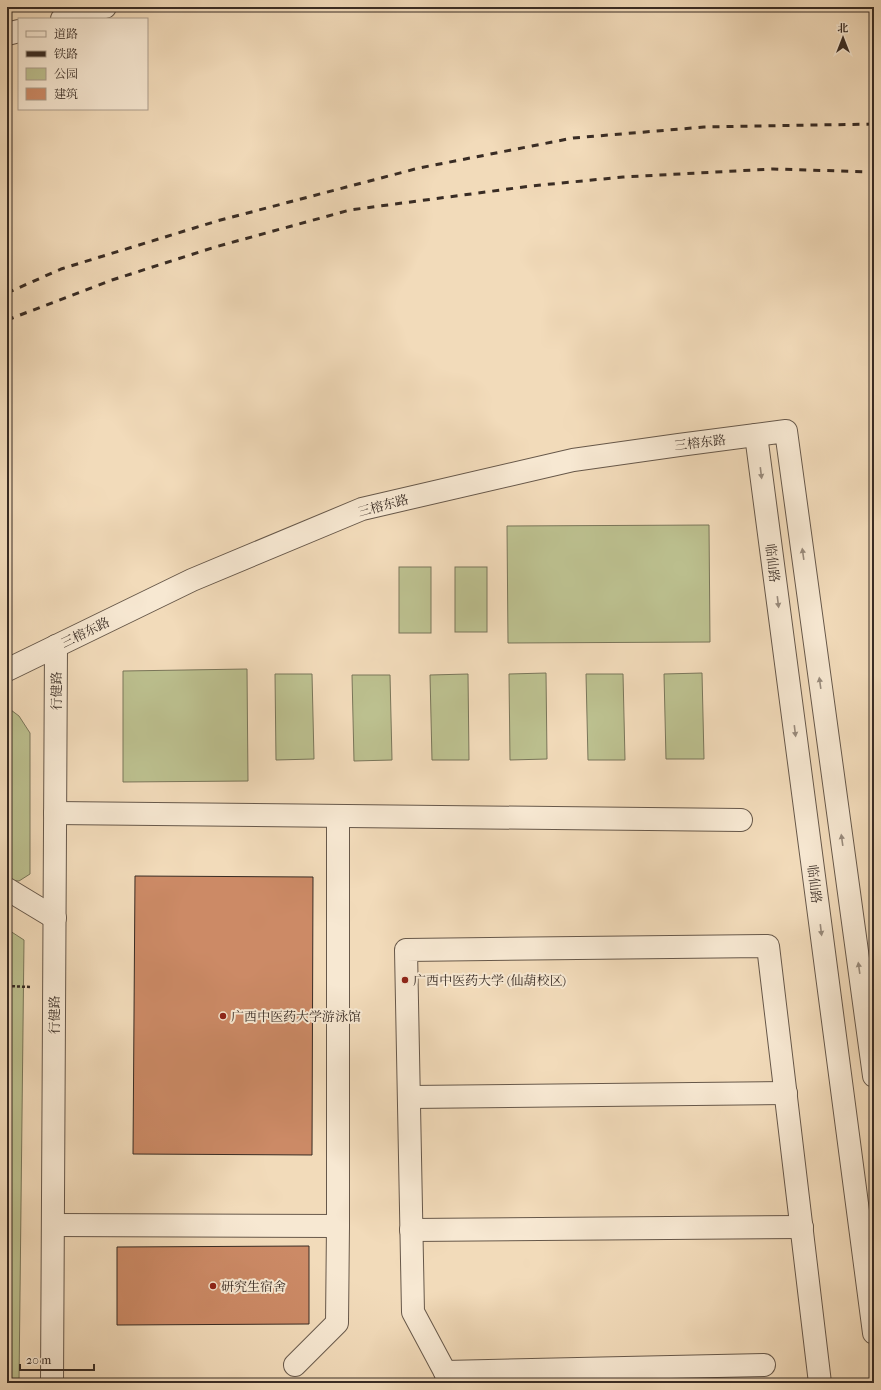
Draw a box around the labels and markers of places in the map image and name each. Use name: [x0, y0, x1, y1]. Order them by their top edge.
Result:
place label: 广西中医药大学 (仙葫校区): [413, 973, 566, 988]
marker: 广西中医药大学 (仙葫校区): [400, 975, 410, 985]
place label: 广西中医药大学游泳馆: [231, 1009, 361, 1024]
marker: 广西中医药大学游泳馆: [218, 1011, 228, 1021]
place label: 研究生宿舍: [221, 1279, 286, 1294]
marker: 研究生宿舍: [208, 1281, 218, 1291]

